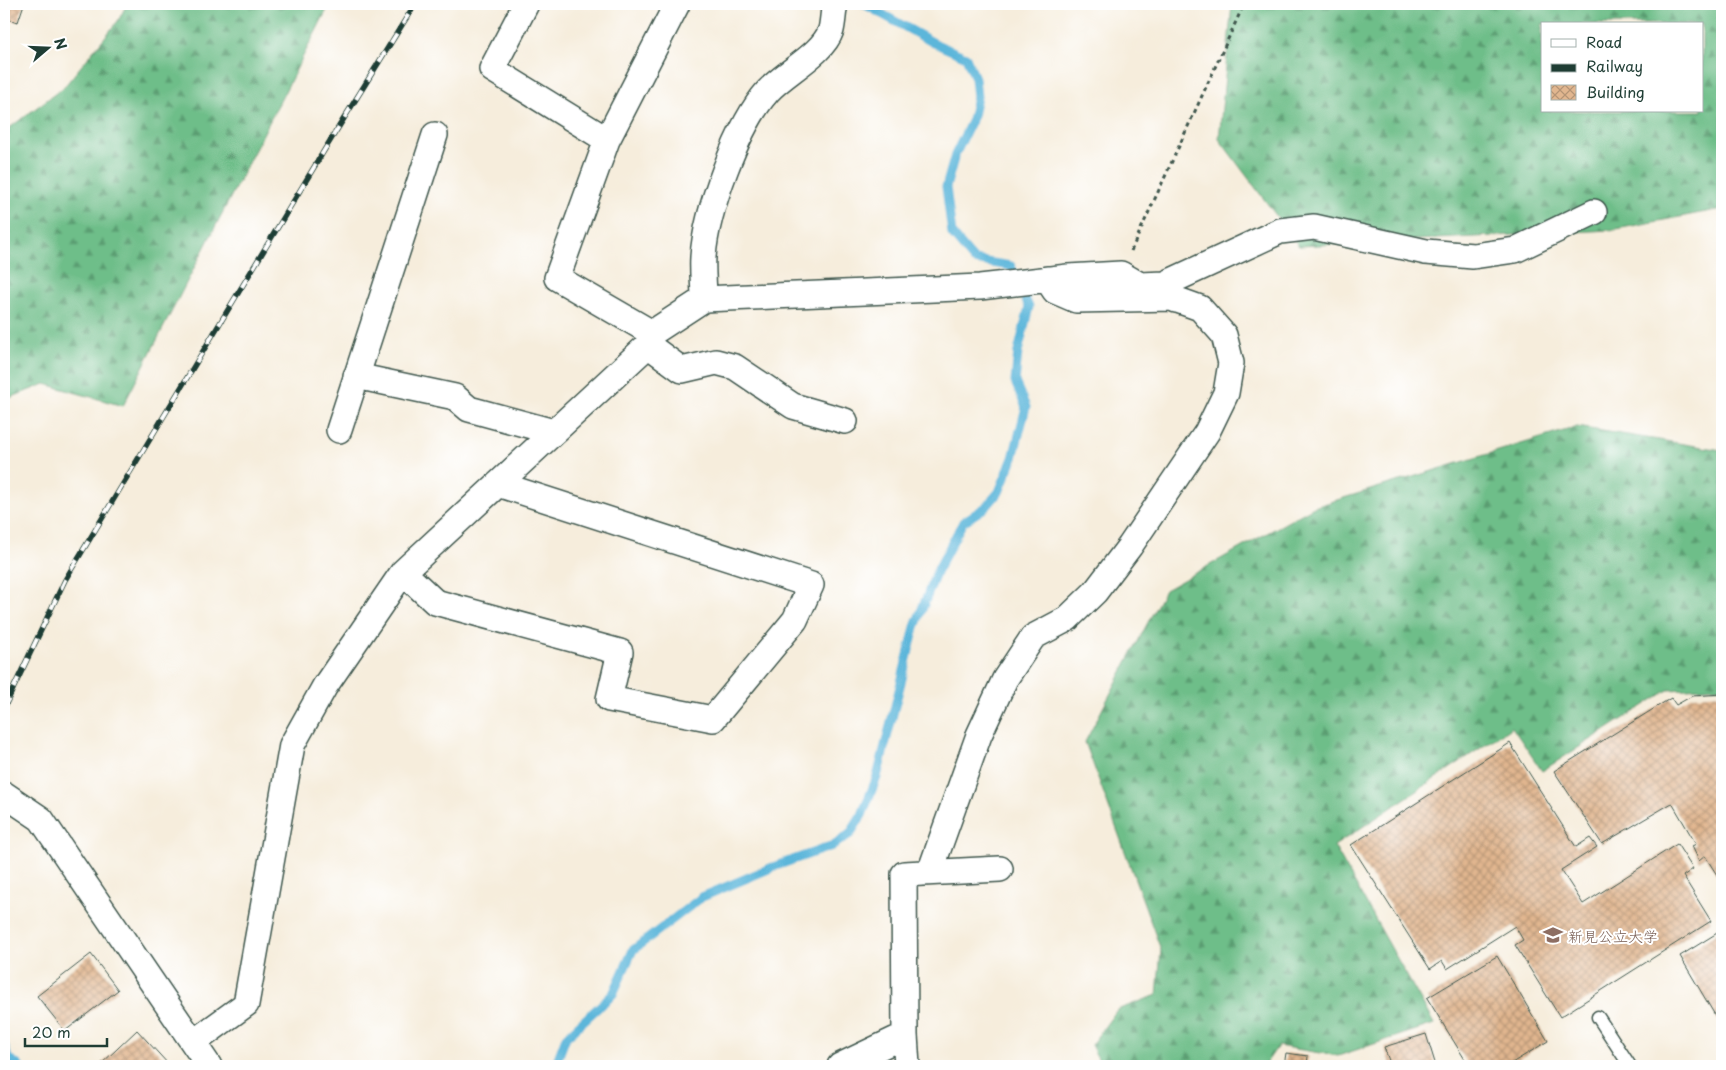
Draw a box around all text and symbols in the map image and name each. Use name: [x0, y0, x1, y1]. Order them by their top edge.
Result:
north arrow: [22, 22, 72, 72]
legend: [1541, 22, 1704, 112]
text: Road: [1586, 30, 1622, 53]
text: N: [49, 35, 72, 52]
text: Railway: [1586, 54, 1643, 77]
text: Building: [1586, 80, 1645, 103]
school or university icon: 新見公立大学: [1542, 924, 1564, 946]
place label: 新見公立大学: [1568, 924, 1658, 947]
scale bar: [25, 1015, 108, 1047]
text: 20 m: [32, 1020, 71, 1043]

